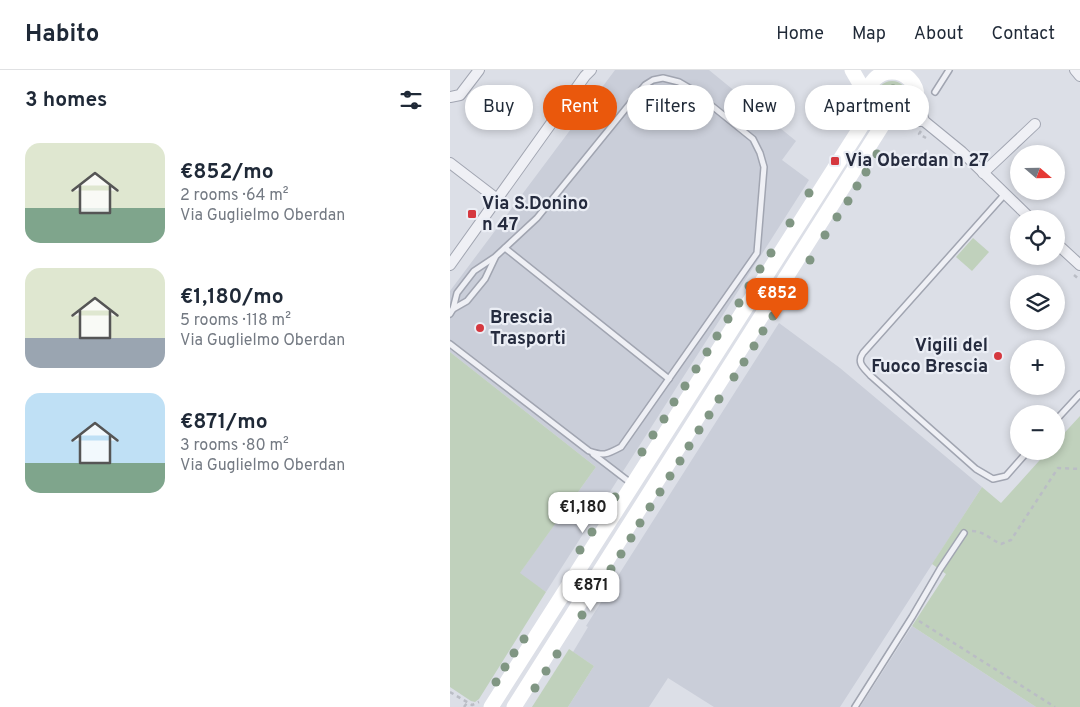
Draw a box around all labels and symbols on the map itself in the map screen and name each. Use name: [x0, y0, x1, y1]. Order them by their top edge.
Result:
north arrow: [1010, 145, 1065, 200]
place label: Via Oberdan n 27: [845, 150, 989, 173]
marker: Via Oberdan n 27: [829, 155, 841, 167]
place label: Via S.Donino n 47: [482, 193, 588, 237]
marker: Via S.Donino n 47: [466, 208, 478, 220]
pin: €852: [747, 278, 807, 320]
place label: Brescia Trasporti: [490, 307, 566, 351]
marker: Brescia Trasporti: [474, 322, 486, 334]
place label: Vigili del Fuoco Brescia: [871, 335, 988, 379]
marker: Vigili del Fuoco Brescia: [992, 350, 1004, 362]
pin: €1,180: [542, 492, 624, 534]
pin: €871: [561, 570, 621, 612]

